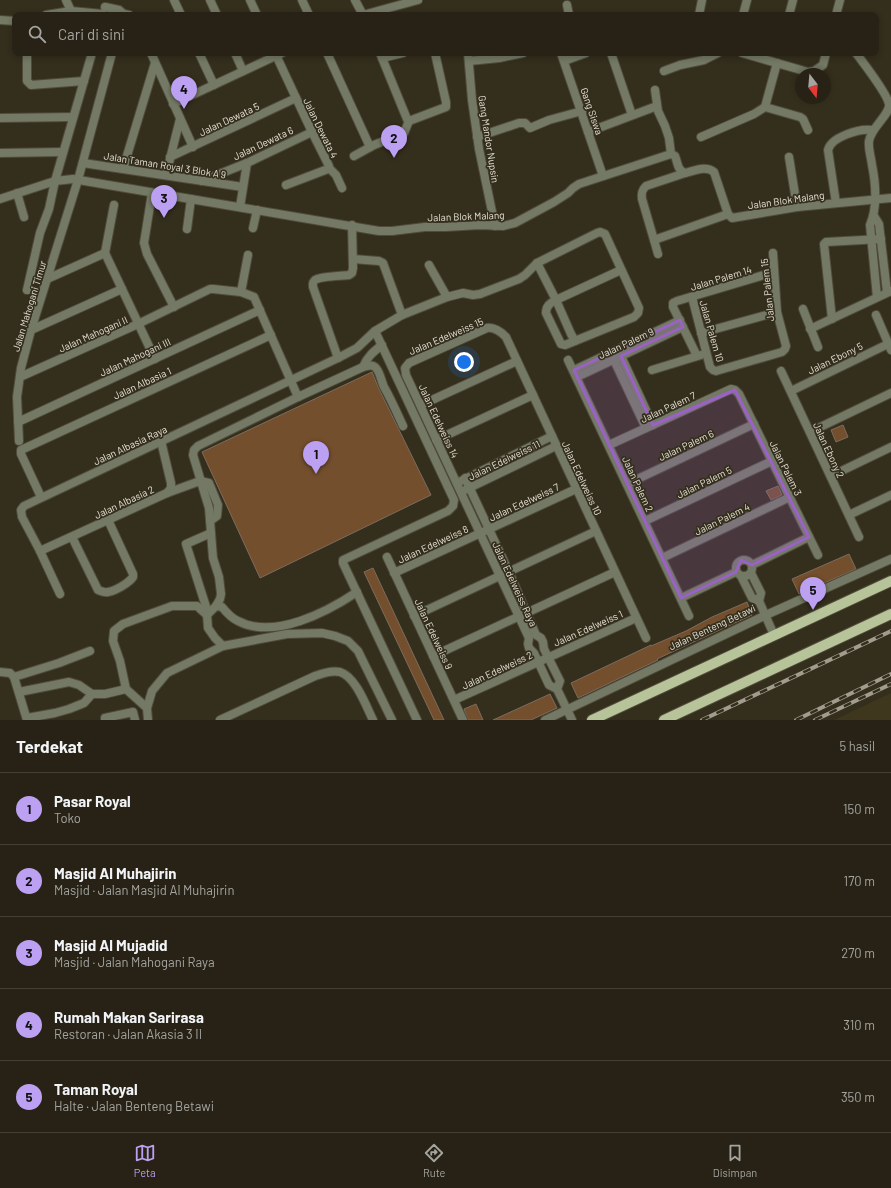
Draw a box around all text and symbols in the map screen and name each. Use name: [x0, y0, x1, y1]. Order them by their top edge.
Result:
search box: [12, 12, 879, 56]
icon: search: [26, 23, 48, 45]
text: Cari di sini: [58, 25, 125, 43]
north arrow: [795, 68, 831, 104]
pin: 4: [171, 76, 197, 109]
street label: Gang Siswa: [578, 86, 606, 136]
street label: Gang Mandor Nupsin: [476, 94, 502, 184]
street label: Jalan Dewata 4: [301, 96, 341, 160]
street label: Jalan Dewata 5: [197, 100, 261, 138]
street label: Jalan Dewata 6: [231, 124, 295, 162]
pin: 2: [381, 125, 407, 158]
street label: Jalan Taman Royal 3 Blok A 9: [103, 149, 227, 181]
pin: 3: [151, 185, 177, 218]
street label: Jalan Blok Malang: [747, 189, 825, 211]
street label: Jalan Blok Malang: [427, 209, 505, 223]
street label: Jalan Palem 15: [758, 258, 776, 322]
street label: Jalan Mahogani Timur: [9, 259, 49, 353]
street label: Jalan Palem 14: [689, 263, 753, 293]
street label: Jalan Palem 10: [697, 299, 727, 363]
street label: Jalan Mahogani II: [57, 313, 129, 355]
street label: Jalan Edelweiss 15: [407, 315, 485, 357]
street label: Jalan Palem 9: [596, 325, 656, 361]
street label: Jalan Mahogani III: [98, 335, 172, 379]
street label: Jalan Ebony 5: [806, 340, 864, 376]
your location: [454, 352, 474, 372]
street label: Jalan Albasia 1: [111, 364, 173, 402]
street label: Jalan Edelweiss 14: [417, 382, 461, 460]
street label: Jalan Palem 7: [639, 389, 698, 425]
street label: Jalan Ebony 2: [811, 420, 847, 480]
street label: Jalan Albasia Raya: [91, 423, 169, 467]
street label: Jalan Palem 6: [656, 427, 716, 463]
street label: Jalan Edelweiss 11: [466, 437, 542, 483]
street label: Jalan Edelweiss 10: [560, 439, 604, 517]
street label: Jalan Palem 3: [768, 439, 804, 497]
pin: 1: [303, 441, 329, 474]
street label: Jalan Palem 2: [620, 454, 656, 514]
street label: Jalan Palem 5: [675, 464, 733, 500]
street label: Jalan Edelweiss 7: [487, 480, 561, 523]
street label: Jalan Albasia 2: [92, 483, 156, 521]
street label: Jalan Palem 4: [692, 500, 752, 538]
street label: Jalan Edelweiss 8: [396, 522, 470, 566]
street label: Jalan Edelweiss Raya: [490, 540, 540, 628]
pin: 5: [800, 577, 826, 610]
street label: Jalan Edelweiss 9: [412, 597, 456, 671]
street label: Jalan Benteng Betawi: [667, 602, 757, 652]
street label: Jalan Edelweiss 1: [551, 607, 625, 649]
street label: Jalan Edelweiss 2: [460, 648, 534, 692]
text: Terdekat: [16, 736, 83, 756]
text: 5 hasil: [840, 738, 875, 754]
text: Pasar Royal: [54, 792, 131, 810]
text: 1: [27, 801, 31, 817]
text: 150 m: [843, 801, 875, 817]
text: Toko: [54, 810, 81, 826]
text: Masjid Al Muhajirin: [54, 864, 176, 882]
text: 2: [25, 873, 33, 889]
text: 170 m: [844, 873, 875, 889]
text: Masjid · Jalan Masjid Al Muhajirin: [54, 882, 234, 898]
text: Masjid Al Mujadid: [54, 936, 167, 954]
text: 3: [25, 945, 33, 961]
text: 270 m: [841, 945, 875, 961]
text: Masjid · Jalan Mahogani Raya: [54, 954, 215, 970]
text: Rumah Makan Sarirasa: [54, 1008, 204, 1026]
text: 4: [25, 1017, 33, 1033]
text: 310 m: [843, 1017, 875, 1033]
text: Restoran · Jalan Akasia 3 II: [54, 1026, 202, 1042]
text: Taman Royal: [54, 1080, 138, 1098]
text: 5: [25, 1089, 33, 1105]
text: 350 m: [841, 1089, 875, 1105]
text: Halte · Jalan Benteng Betawi: [54, 1098, 214, 1114]
tab: Peta: [134, 1142, 156, 1179]
tab: Rute: [423, 1142, 445, 1179]
tab: Disimpan: [713, 1142, 757, 1179]

